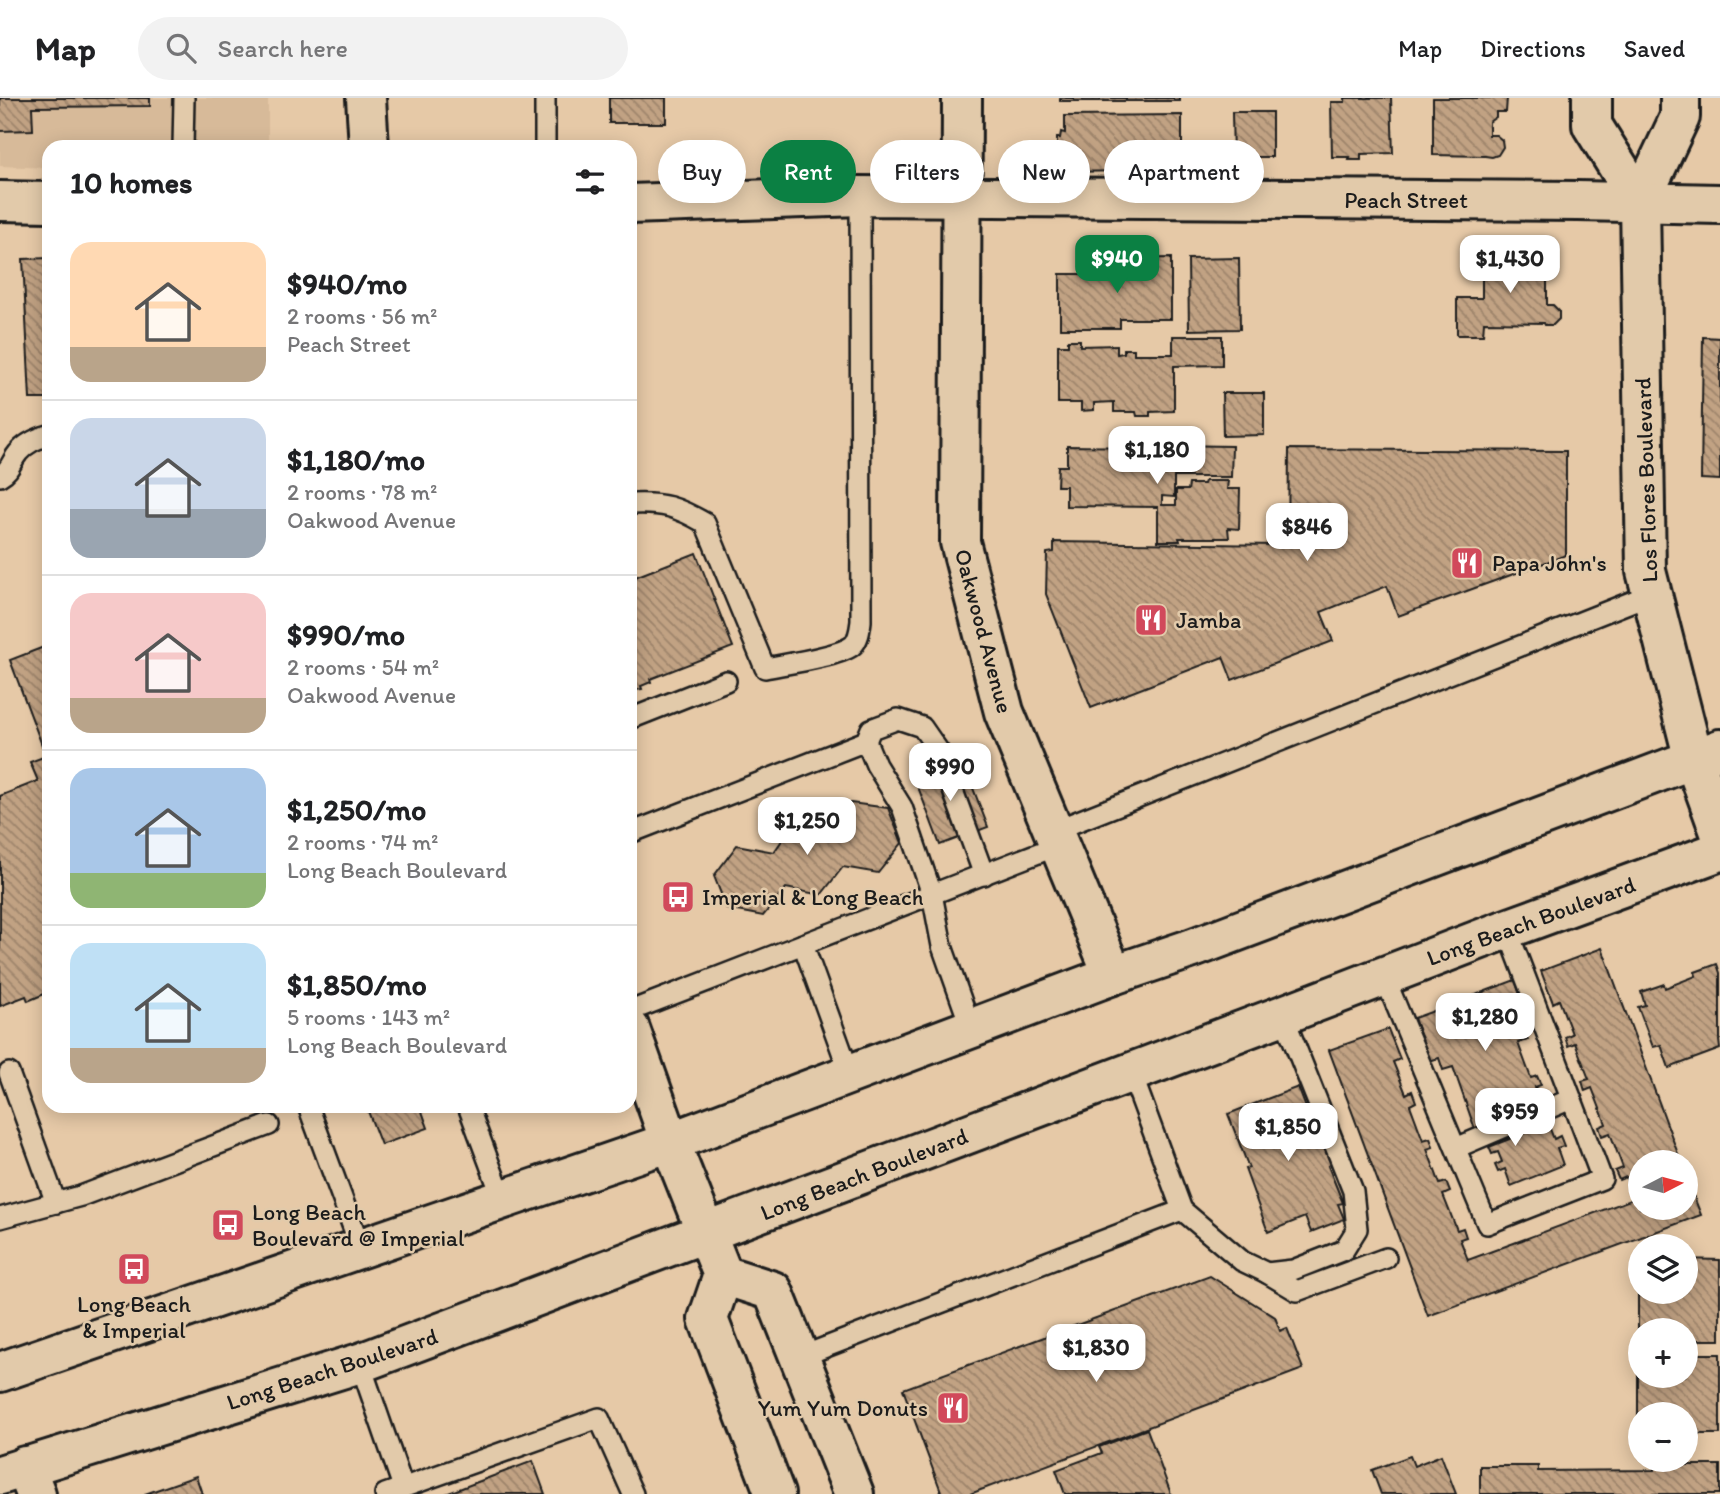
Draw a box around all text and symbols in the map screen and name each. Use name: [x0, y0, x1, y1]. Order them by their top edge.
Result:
search box: [138, 17, 628, 80]
text: Map: [35, 29, 96, 68]
icon: search: [162, 29, 200, 67]
text: Search here: [218, 32, 348, 64]
text: Map: [1398, 34, 1442, 63]
text: Directions: [1480, 34, 1586, 63]
text: Saved: [1624, 34, 1685, 63]
chip: Buy: [658, 140, 746, 203]
chip: Rent: [760, 140, 856, 203]
chip: Filters: [870, 140, 984, 203]
chip: New: [998, 140, 1090, 203]
chip: Apartment: [1104, 140, 1264, 203]
icon: filters: [571, 163, 609, 201]
text: 10 homes: [70, 164, 193, 201]
street label: Peach Street: [1344, 186, 1468, 214]
pin: $940: [1076, 236, 1158, 295]
pin: $1,430: [1453, 236, 1567, 295]
text: $940: [1091, 244, 1143, 272]
text: $1,430: [1476, 244, 1544, 272]
text: $940/mo: [287, 265, 407, 302]
icon: home: [126, 270, 210, 354]
text: 2 rooms · 56 m²: [287, 302, 438, 330]
text: Peach Street: [287, 330, 411, 358]
street label: Los Flores Boulevard: [1628, 377, 1664, 583]
pin: $1,180: [1100, 426, 1214, 486]
text: $1,180: [1124, 435, 1190, 463]
text: $1,180/mo: [287, 441, 425, 478]
icon: home: [126, 446, 210, 530]
text: 2 rooms · 78 m²: [287, 478, 437, 506]
pin: $846: [1266, 504, 1348, 563]
text: Oakwood Avenue: [287, 506, 456, 534]
text: $846: [1282, 512, 1332, 540]
restaurant icon: Papa John's: [1448, 544, 1486, 582]
street label: Oakwood Avenue: [949, 546, 1019, 716]
place label: Papa John's: [1492, 549, 1607, 577]
restaurant icon: Jamba: [1132, 601, 1170, 639]
place label: Jamba: [1176, 606, 1241, 634]
text: $990/mo: [287, 616, 405, 653]
icon: home: [126, 621, 210, 705]
text: 2 rooms · 54 m²: [287, 653, 439, 681]
text: Oakwood Avenue: [287, 681, 456, 709]
pin: $990: [909, 744, 991, 803]
text: $990: [925, 752, 975, 780]
text: $1,250/mo: [287, 791, 426, 828]
icon: home: [126, 796, 210, 880]
pin: $1,250: [750, 798, 864, 857]
text: $1,250: [774, 806, 840, 834]
text: 2 rooms · 74 m²: [287, 828, 439, 856]
text: Long Beach Boulevard: [287, 856, 507, 884]
street label: Long Beach Boulevard: [1423, 870, 1639, 972]
bus stop icon: Imperial & Long Beach: [659, 878, 697, 916]
place label: Imperial & Long Beach: [702, 883, 924, 911]
text: $1,850/mo: [287, 966, 427, 1003]
icon: home: [126, 971, 210, 1055]
pin: $1,280: [1428, 993, 1542, 1053]
text: $1,280: [1452, 1002, 1518, 1030]
text: 5 rooms · 143 m²: [287, 1003, 450, 1031]
text: Long Beach Boulevard: [287, 1031, 507, 1059]
pin: $959: [1474, 1088, 1556, 1148]
text: $959: [1491, 1097, 1539, 1125]
pin: $1,850: [1231, 1104, 1345, 1163]
text: $1,850: [1255, 1112, 1321, 1140]
street label: Long Beach Boulevard: [756, 1122, 972, 1226]
north arrow: [1628, 1150, 1698, 1220]
map controls: [1628, 1150, 1698, 1472]
place label: Long Beach Boulevard @ Imperial: [252, 1198, 465, 1252]
bus stop icon: Long Beach Boulevard @ Imperial: [209, 1206, 247, 1244]
button: layers: [1628, 1234, 1698, 1304]
bus stop icon: Long Beach & Imperial: [115, 1250, 153, 1288]
place label: Long Beach & Imperial: [77, 1290, 192, 1344]
button: +: [1628, 1318, 1698, 1388]
street label: Long Beach Boulevard: [223, 1322, 441, 1416]
pin: $1,830: [1039, 1324, 1153, 1384]
text: $1,830: [1062, 1333, 1130, 1361]
restaurant icon: Yum Yum Donuts: [934, 1389, 972, 1427]
place label: Yum Yum Donuts: [758, 1394, 928, 1422]
button: −: [1628, 1402, 1698, 1472]

